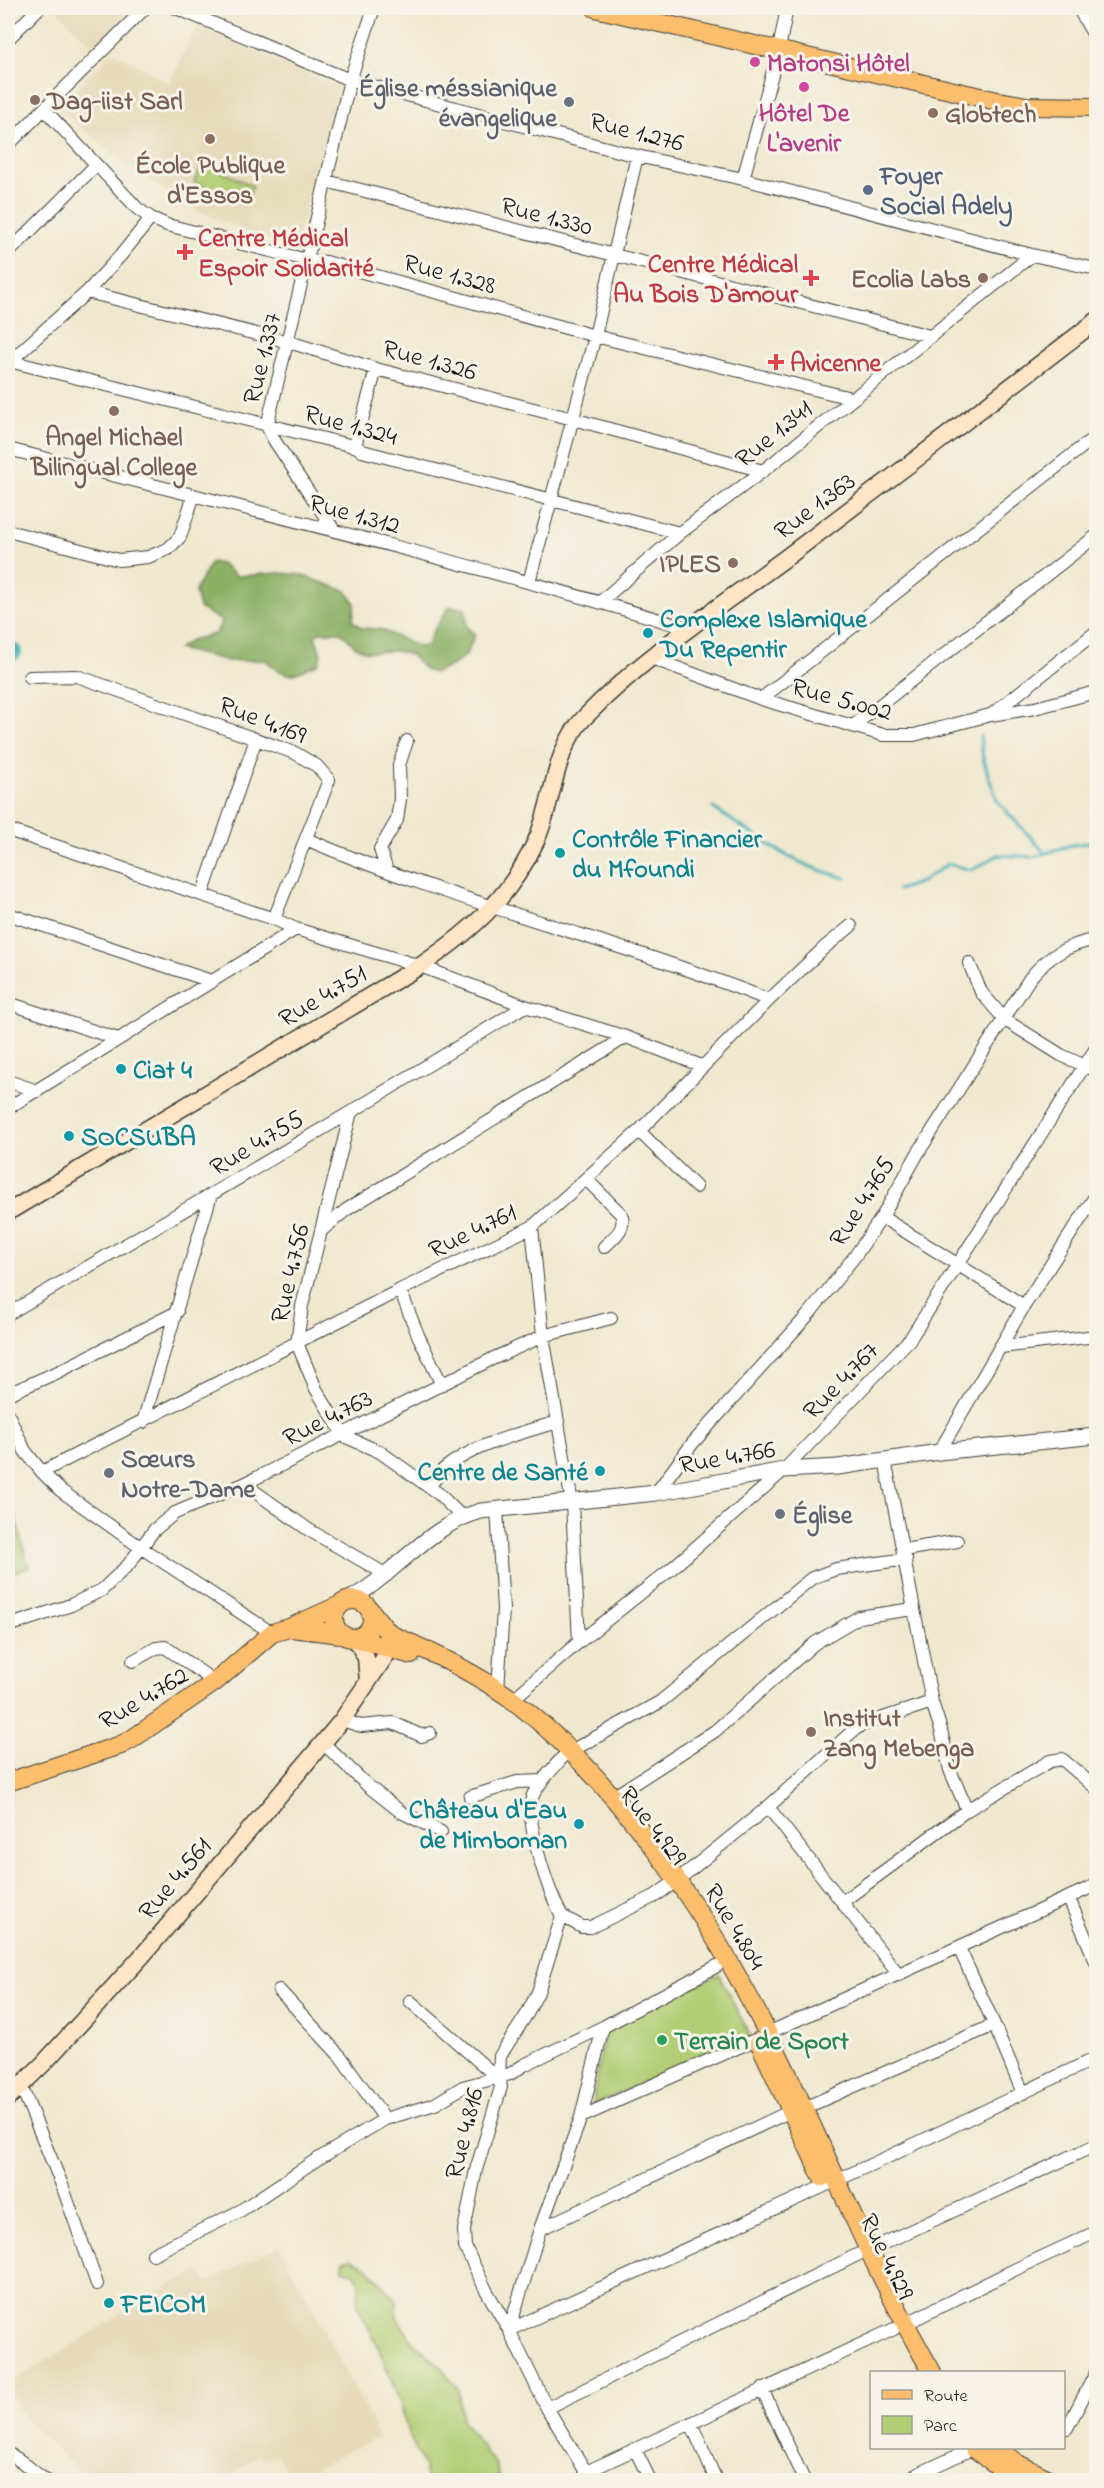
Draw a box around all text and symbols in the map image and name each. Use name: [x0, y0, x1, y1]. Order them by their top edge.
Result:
place label: Matonsi Hôtel: [767, 46, 910, 84]
marker: Matonsi Hôtel: [748, 55, 762, 69]
place label: Église méssianique évangelique: [358, 71, 558, 140]
marker: Hôtel De L'avenir: [797, 80, 811, 94]
place label: Dag-iist Sarl: [46, 84, 183, 123]
marker: Dag-iist Sarl: [28, 93, 42, 107]
marker: Église méssianique évangelique: [562, 95, 576, 109]
place label: Hôtel De L'avenir: [759, 96, 851, 164]
place label: Globtech: [945, 97, 1036, 135]
street label: Rue 1.276: [585, 104, 687, 164]
marker: Globtech: [926, 106, 940, 120]
marker: École Publique d'Essos: [203, 132, 217, 146]
place label: École Publique d'Essos: [135, 148, 286, 216]
place label: Foyer Social Adely: [878, 159, 1012, 227]
marker: Foyer Social Adely: [861, 183, 875, 197]
street label: Rue 1.330: [496, 188, 596, 248]
place label: Centre Médical Espoir Solidarité: [198, 221, 376, 289]
marker: Centre Médical Espoir Solidarité: [176, 243, 194, 261]
street label: Rue 1.328: [399, 245, 500, 307]
place label: Centre Médical Au Bois D'amour: [613, 247, 799, 315]
place label: Ecolia Labs: [851, 262, 971, 300]
marker: Centre Médical Au Bois D'amour: [802, 269, 820, 287]
marker: Ecolia Labs: [976, 271, 990, 285]
street label: Rue 1.337: [234, 309, 294, 408]
street label: Rue 1.326: [378, 331, 481, 393]
place label: Avicenne: [790, 346, 883, 384]
marker: Avicenne: [767, 353, 785, 371]
street label: Rue 1.341: [728, 392, 822, 479]
street label: Rue 1.324: [299, 396, 401, 458]
marker: Angel Michael Bilingual College: [107, 404, 121, 418]
place label: Angel Michael Bilingual College: [30, 420, 198, 489]
street label: Rue 1.363: [767, 464, 865, 551]
street label: Rue 1.312: [304, 486, 404, 546]
place label: IPLES: [659, 547, 721, 585]
marker: IPLES: [726, 556, 740, 570]
place label: Complexe Islamique Du Repentir: [659, 602, 868, 670]
marker: Complexe Islamique Du Repentir: [641, 626, 655, 640]
street label: Rue 5.002: [787, 669, 896, 733]
street label: Rue 4.169: [213, 688, 311, 756]
place label: Contrôle Financier du Mfoundi: [572, 822, 763, 890]
marker: Contrôle Financier du Mfoundi: [553, 846, 567, 860]
street label: Rue 4.751: [272, 956, 375, 1039]
place label: Ciat 4: [133, 1053, 192, 1091]
marker: Ciat 4: [114, 1062, 128, 1076]
street label: Rue 4.755: [203, 1101, 312, 1188]
place label: SOCSUBA: [81, 1120, 196, 1158]
marker: SOCSUBA: [62, 1129, 76, 1143]
street label: Rue 4.765: [821, 1150, 906, 1255]
street label: Rue 4.761: [423, 1195, 524, 1270]
street label: Rue 4.756: [262, 1220, 322, 1327]
street label: Rue 4.767: [795, 1334, 889, 1430]
street label: Rue 4.763: [277, 1381, 380, 1458]
street label: Rue 4.766: [676, 1432, 779, 1486]
place label: Sœurs Notre-Dame: [121, 1442, 257, 1510]
place label: Centre de Santé: [418, 1455, 589, 1493]
marker: Centre de Santé: [593, 1464, 607, 1478]
marker: Sœurs Notre-Dame: [102, 1466, 116, 1480]
place label: Église: [792, 1498, 854, 1537]
marker: Église: [773, 1507, 787, 1521]
street label: Rue 4.762: [93, 1658, 197, 1741]
place label: Institut Zang Mebenga: [823, 1701, 974, 1770]
marker: Institut Zang Mebenga: [804, 1725, 818, 1739]
street label: Rue 4.929: [608, 1779, 695, 1875]
place label: Château d'Eau de Mimboman: [409, 1793, 567, 1861]
marker: Château d'Eau de Mimboman: [572, 1817, 586, 1831]
street label: Rue 4.561: [130, 1830, 222, 1930]
street label: Rue 4.804: [693, 1877, 774, 1978]
place label: Terrain de Sport: [674, 2024, 849, 2062]
marker: Terrain de Sport: [655, 2033, 669, 2047]
street label: Rue 4.816: [436, 2084, 496, 2183]
street label: Rue 4.929: [848, 2208, 923, 2307]
place label: FEICOM: [119, 2287, 206, 2325]
marker: FEICOM: [102, 2296, 116, 2310]
legend: [870, 2371, 1065, 2449]
text: Route: [924, 2384, 969, 2410]
text: Parc: [924, 2414, 957, 2440]

